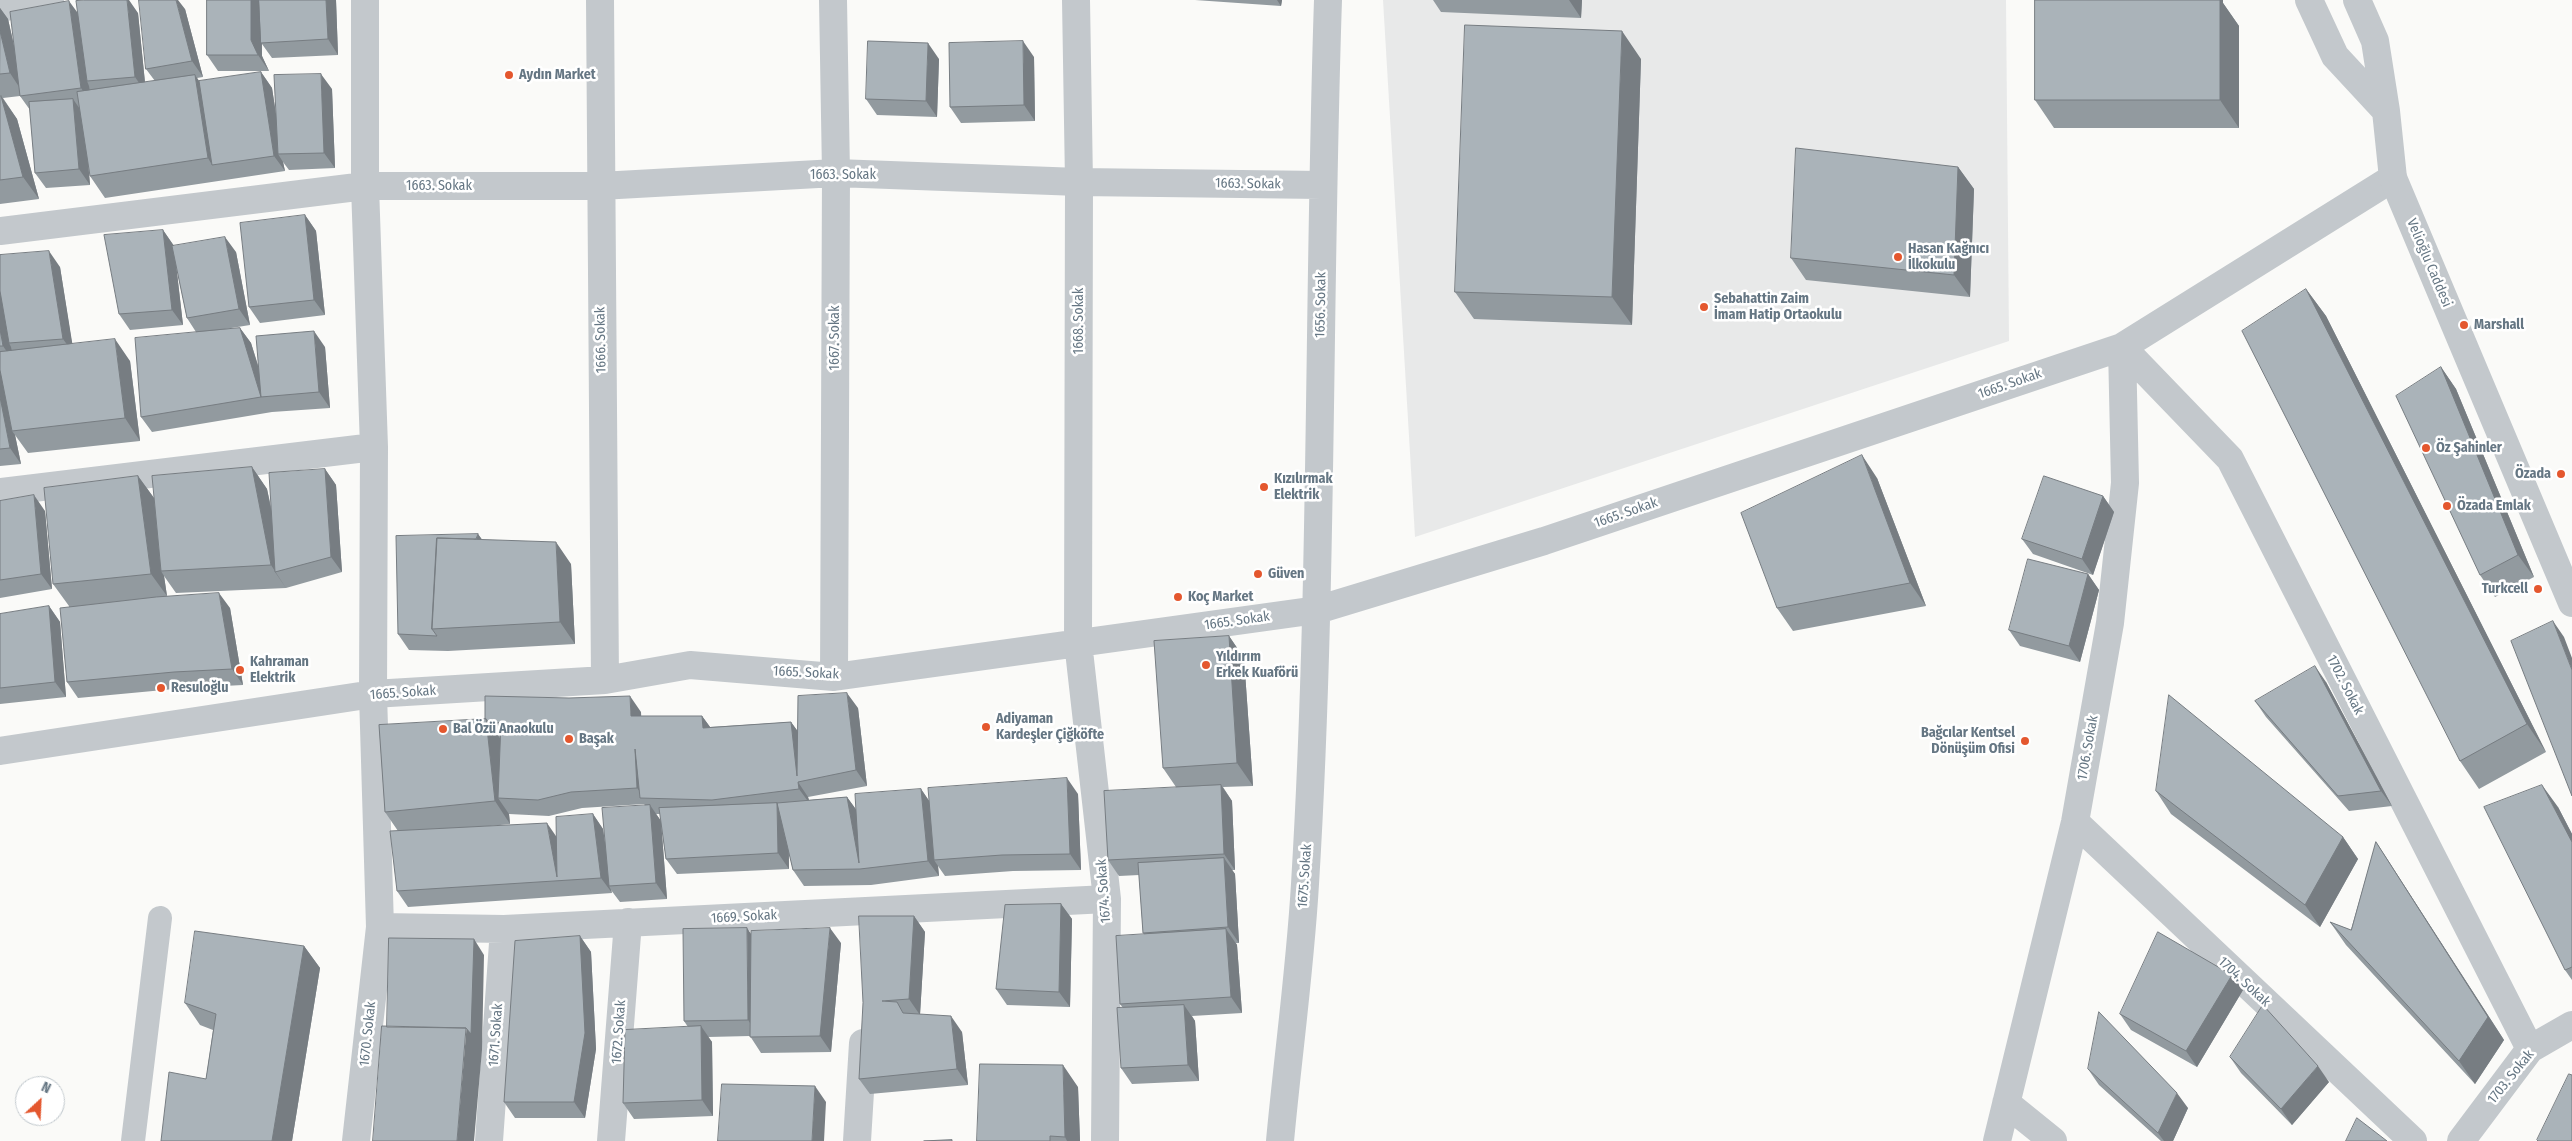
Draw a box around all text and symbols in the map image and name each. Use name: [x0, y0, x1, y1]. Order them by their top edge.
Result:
place label: Aydın Market: [519, 67, 596, 83]
marker: Aydın Market: [503, 69, 515, 81]
street label: 1663. Sokak: [810, 167, 876, 183]
street label: 1663. Sokak: [1215, 175, 1281, 193]
street label: 1663. Sokak: [406, 178, 472, 194]
street label: Velioğlu Caddesi: [2403, 216, 2455, 310]
place label: Hasan Kağnıcı İlkokulu: [1908, 241, 1989, 274]
marker: Hasan Kağnıcı İlkokulu: [1892, 251, 1904, 263]
street label: 1656. Sokak: [1312, 272, 1330, 338]
street label: 1668. Sokak: [1071, 288, 1087, 354]
place label: Sebahattin Zaim İmam Hatip Ortaokulu: [1714, 291, 1842, 324]
marker: Sebahattin Zaim İmam Hatip Ortaokulu: [1698, 301, 1710, 313]
street label: 1667. Sokak: [827, 305, 843, 371]
street label: 1666. Sokak: [592, 307, 610, 373]
place label: Marshall: [2474, 317, 2524, 333]
marker: Marshall: [2458, 319, 2470, 331]
street label: 1665. Sokak: [1976, 365, 2044, 403]
place label: Öz Şahinler: [2436, 440, 2502, 456]
marker: Öz Şahinler: [2420, 442, 2432, 454]
place label: Özada: [2515, 466, 2551, 482]
marker: Özada: [2555, 468, 2567, 480]
place label: Kızılırmak Elektrik: [1274, 471, 1333, 504]
marker: Kızılırmak Elektrik: [1258, 481, 1270, 493]
street label: 1665. Sokak: [1592, 494, 1660, 532]
place label: Özada Emlak: [2457, 498, 2531, 514]
marker: Özada Emlak: [2441, 500, 2453, 512]
place label: Güven: [1268, 566, 1304, 582]
marker: Güven: [1252, 568, 1264, 580]
place label: Turkcell: [2482, 581, 2528, 597]
marker: Turkcell: [2532, 583, 2544, 595]
place label: Koç Market: [1188, 589, 1254, 605]
marker: Koç Market: [1172, 591, 1184, 603]
street label: 1665. Sokak: [1203, 608, 1271, 634]
place label: Yıldırım Erkek Kuaförü: [1216, 649, 1298, 682]
street label: 1702. Sokak: [2323, 652, 2367, 718]
place label: Kahraman Elektrik: [250, 654, 309, 686]
marker: Yıldırım Erkek Kuaförü: [1200, 659, 1212, 671]
street label: 1665. Sokak: [773, 663, 839, 683]
marker: Kahraman Elektrik: [234, 664, 246, 676]
place label: Resuloğlu: [171, 680, 228, 696]
marker: Resuloğlu: [155, 682, 167, 694]
street label: 1665. Sokak: [370, 682, 436, 704]
place label: Adiyaman Kardeşler Çiğköfte: [996, 711, 1104, 744]
street label: 1706. Sokak: [2074, 714, 2102, 782]
place label: Bal Özü Anaokulu: [453, 721, 554, 737]
marker: Adiyaman Kardeşler Çiğköfte: [980, 721, 992, 733]
marker: Bal Özü Anaokulu: [437, 723, 449, 735]
place label: Bağcılar Kentsel Dönüşüm Ofisi: [1921, 725, 2015, 758]
place label: Başak: [579, 731, 614, 747]
marker: Başak: [563, 733, 575, 745]
marker: Bağcılar Kentsel Dönüşüm Ofisi: [2019, 735, 2031, 747]
street label: 1675. Sokak: [1294, 843, 1316, 909]
street label: 1674. Sokak: [1093, 858, 1115, 924]
street label: 1669. Sokak: [710, 907, 778, 927]
street label: 1704. Sokak: [2214, 954, 2274, 1010]
street label: 1672. Sokak: [608, 999, 630, 1065]
street label: 1670. Sokak: [356, 1001, 380, 1067]
street label: 1671. Sokak: [485, 1003, 507, 1067]
street label: 1703. Sokak: [2484, 1047, 2538, 1107]
north arrow: [15, 1076, 65, 1126]
text: N: [39, 1078, 54, 1097]

